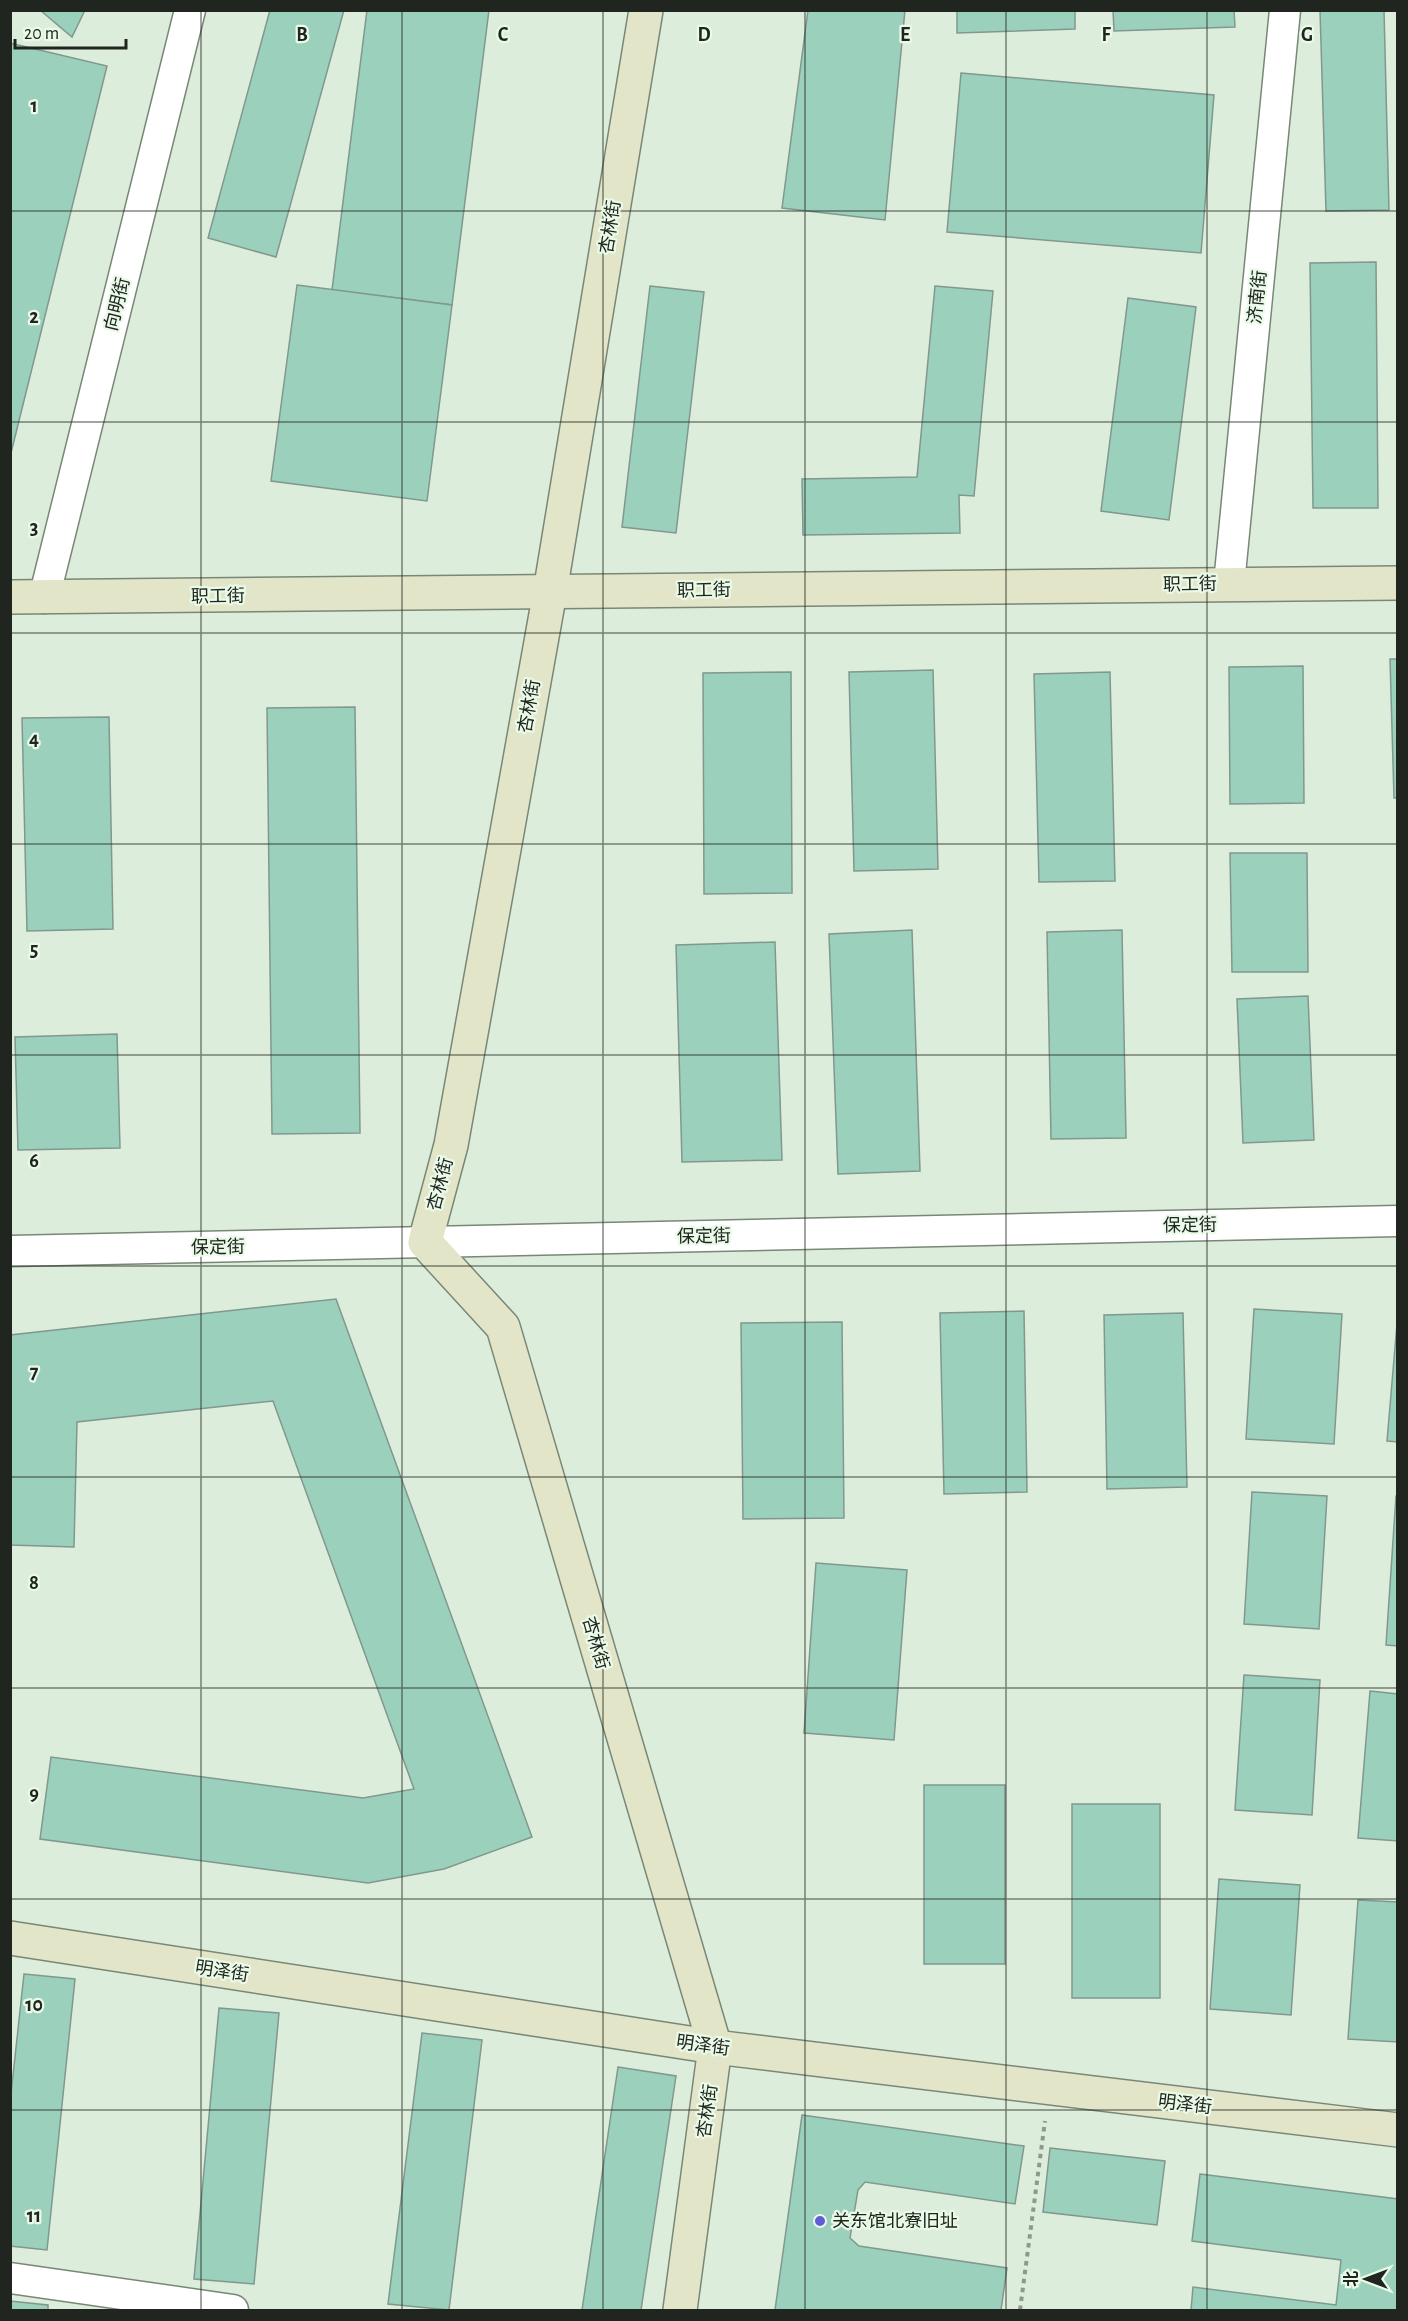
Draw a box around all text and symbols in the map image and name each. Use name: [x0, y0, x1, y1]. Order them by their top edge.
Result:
scale bar: [15, 12, 126, 50]
text: 20 m: [24, 25, 59, 43]
text: B: [296, 25, 308, 45]
text: C: [498, 25, 509, 45]
text: D: [697, 25, 711, 45]
text: E: [900, 25, 910, 45]
text: F: [1101, 25, 1111, 45]
text: G: [1301, 25, 1313, 45]
text: 1: [30, 96, 38, 116]
street label: 杏林街: [596, 199, 624, 255]
street label: 济南街: [1244, 269, 1270, 325]
street label: 向明街: [101, 275, 133, 333]
text: 2: [29, 307, 39, 327]
text: 3: [30, 518, 38, 538]
street label: 职工街: [1163, 574, 1217, 594]
street label: 职工街: [677, 580, 731, 600]
street label: 职工街: [191, 586, 245, 606]
street label: 杏林街: [514, 678, 544, 734]
text: 4: [29, 729, 39, 749]
text: 5: [30, 940, 38, 960]
text: 6: [29, 1151, 39, 1171]
street label: 杏林街: [423, 1155, 457, 1213]
street label: 保定街: [1163, 1215, 1217, 1235]
street label: 保定街: [677, 1226, 731, 1246]
street label: 保定街: [191, 1237, 245, 1257]
text: 7: [30, 1362, 39, 1382]
text: 8: [29, 1573, 39, 1593]
street label: 杏林街: [579, 1614, 613, 1672]
text: 9: [29, 1784, 39, 1804]
street label: 明泽街: [194, 1957, 250, 1985]
text: 10: [25, 1995, 43, 2015]
street label: 明泽街: [675, 2031, 731, 2059]
street label: 杏林街: [693, 2083, 721, 2139]
street label: 明泽街: [1157, 2091, 1213, 2117]
text: 11: [27, 2206, 41, 2226]
place label: 关东馆北寮旧址: [832, 2211, 958, 2231]
marker: 关东馆北寮旧址: [813, 2214, 827, 2228]
north arrow: [1336, 2249, 1396, 2309]
text: 北: [1343, 2271, 1360, 2287]

